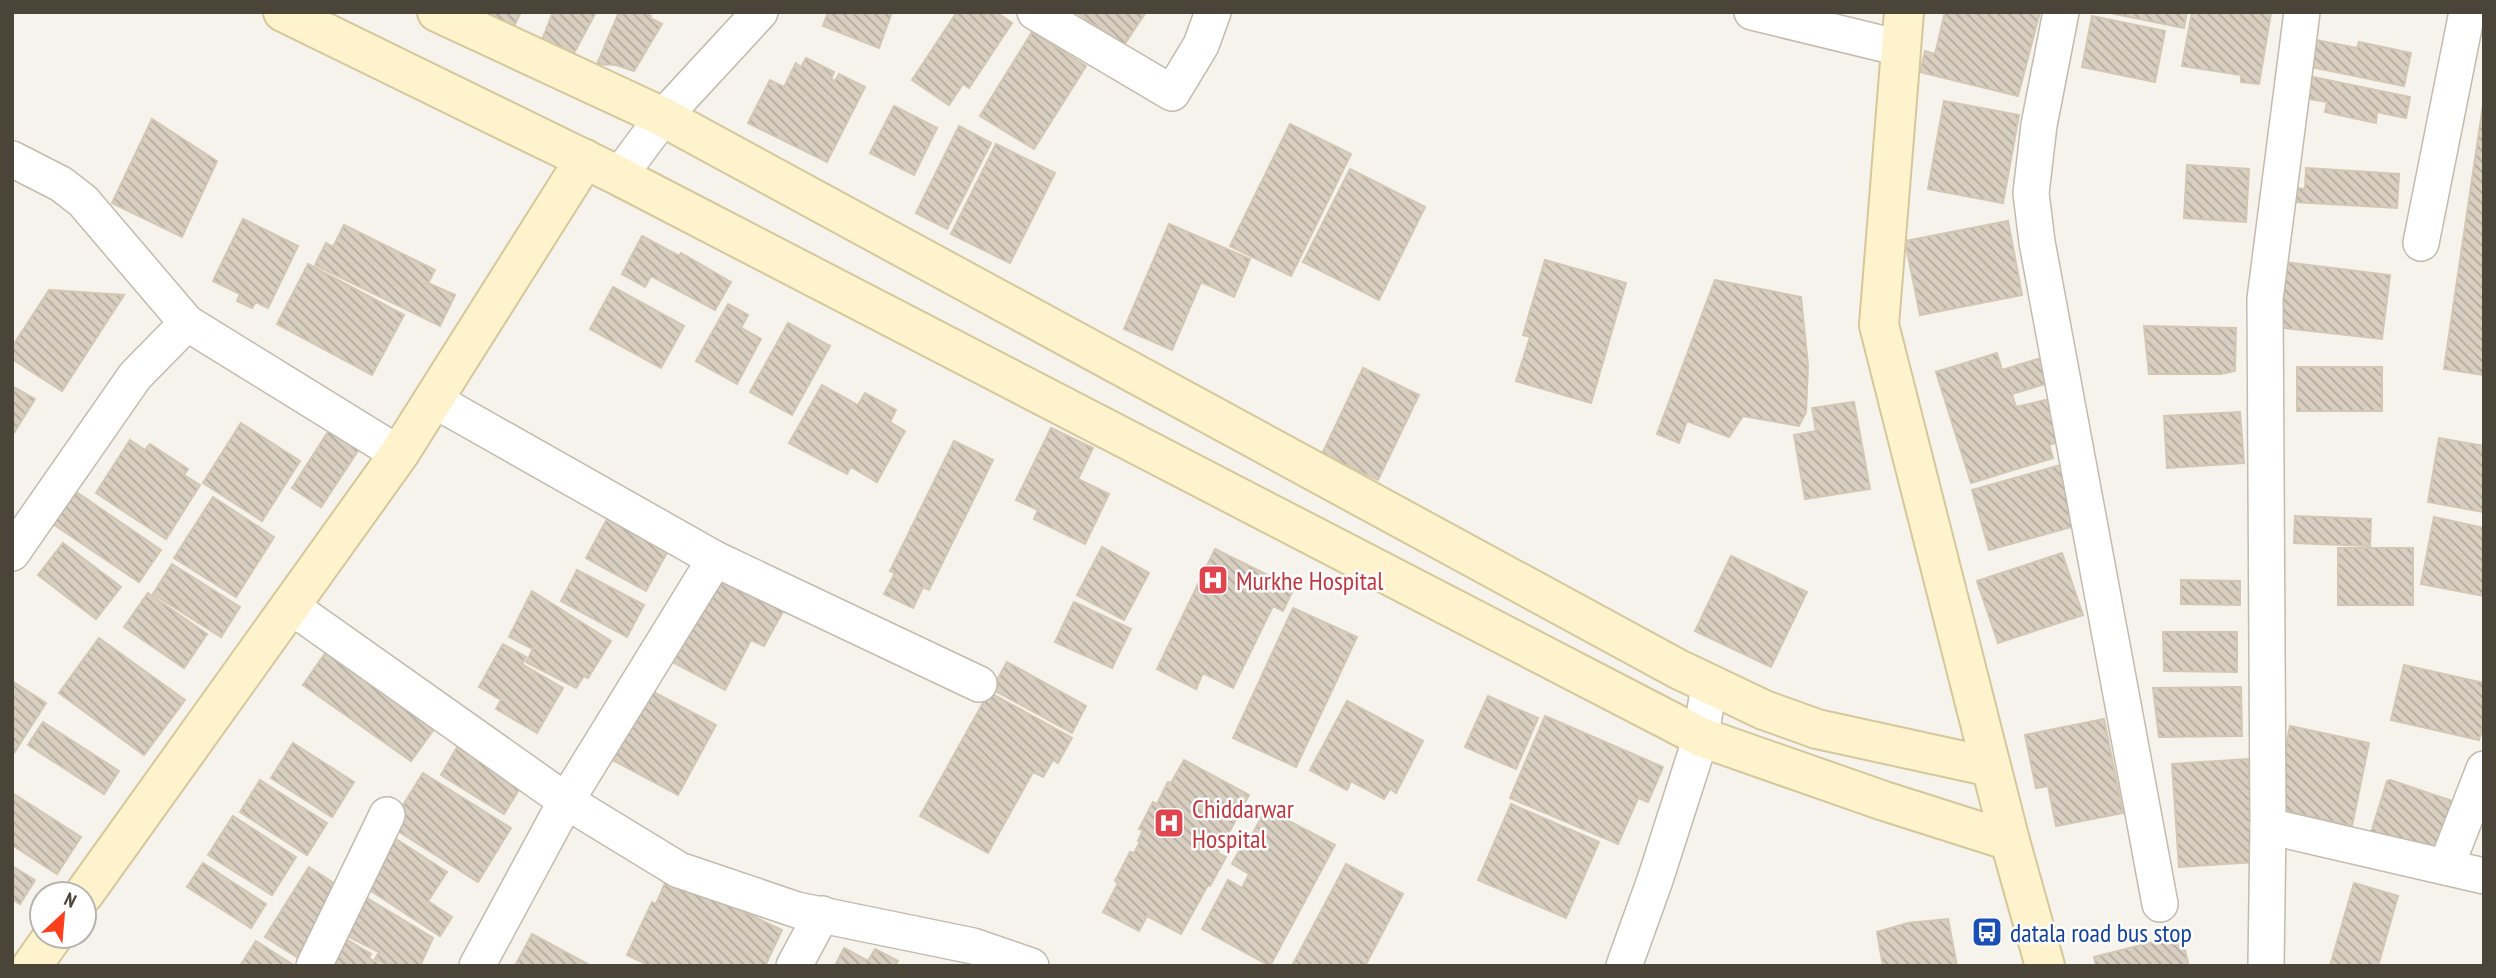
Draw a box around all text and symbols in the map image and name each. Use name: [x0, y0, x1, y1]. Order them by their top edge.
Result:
hospital icon: Murkhe Hospital: [1196, 563, 1230, 597]
place label: Murkhe Hospital: [1236, 564, 1383, 597]
place label: Chiddarwar Hospital: [1192, 792, 1294, 855]
hospital icon: Chiddarwar Hospital: [1152, 806, 1186, 840]
north arrow: [28, 880, 98, 950]
text: N: [61, 887, 80, 913]
bus stop icon: datala road bus stop: [1970, 915, 2004, 949]
place label: datala road bus stop: [2010, 916, 2192, 949]

